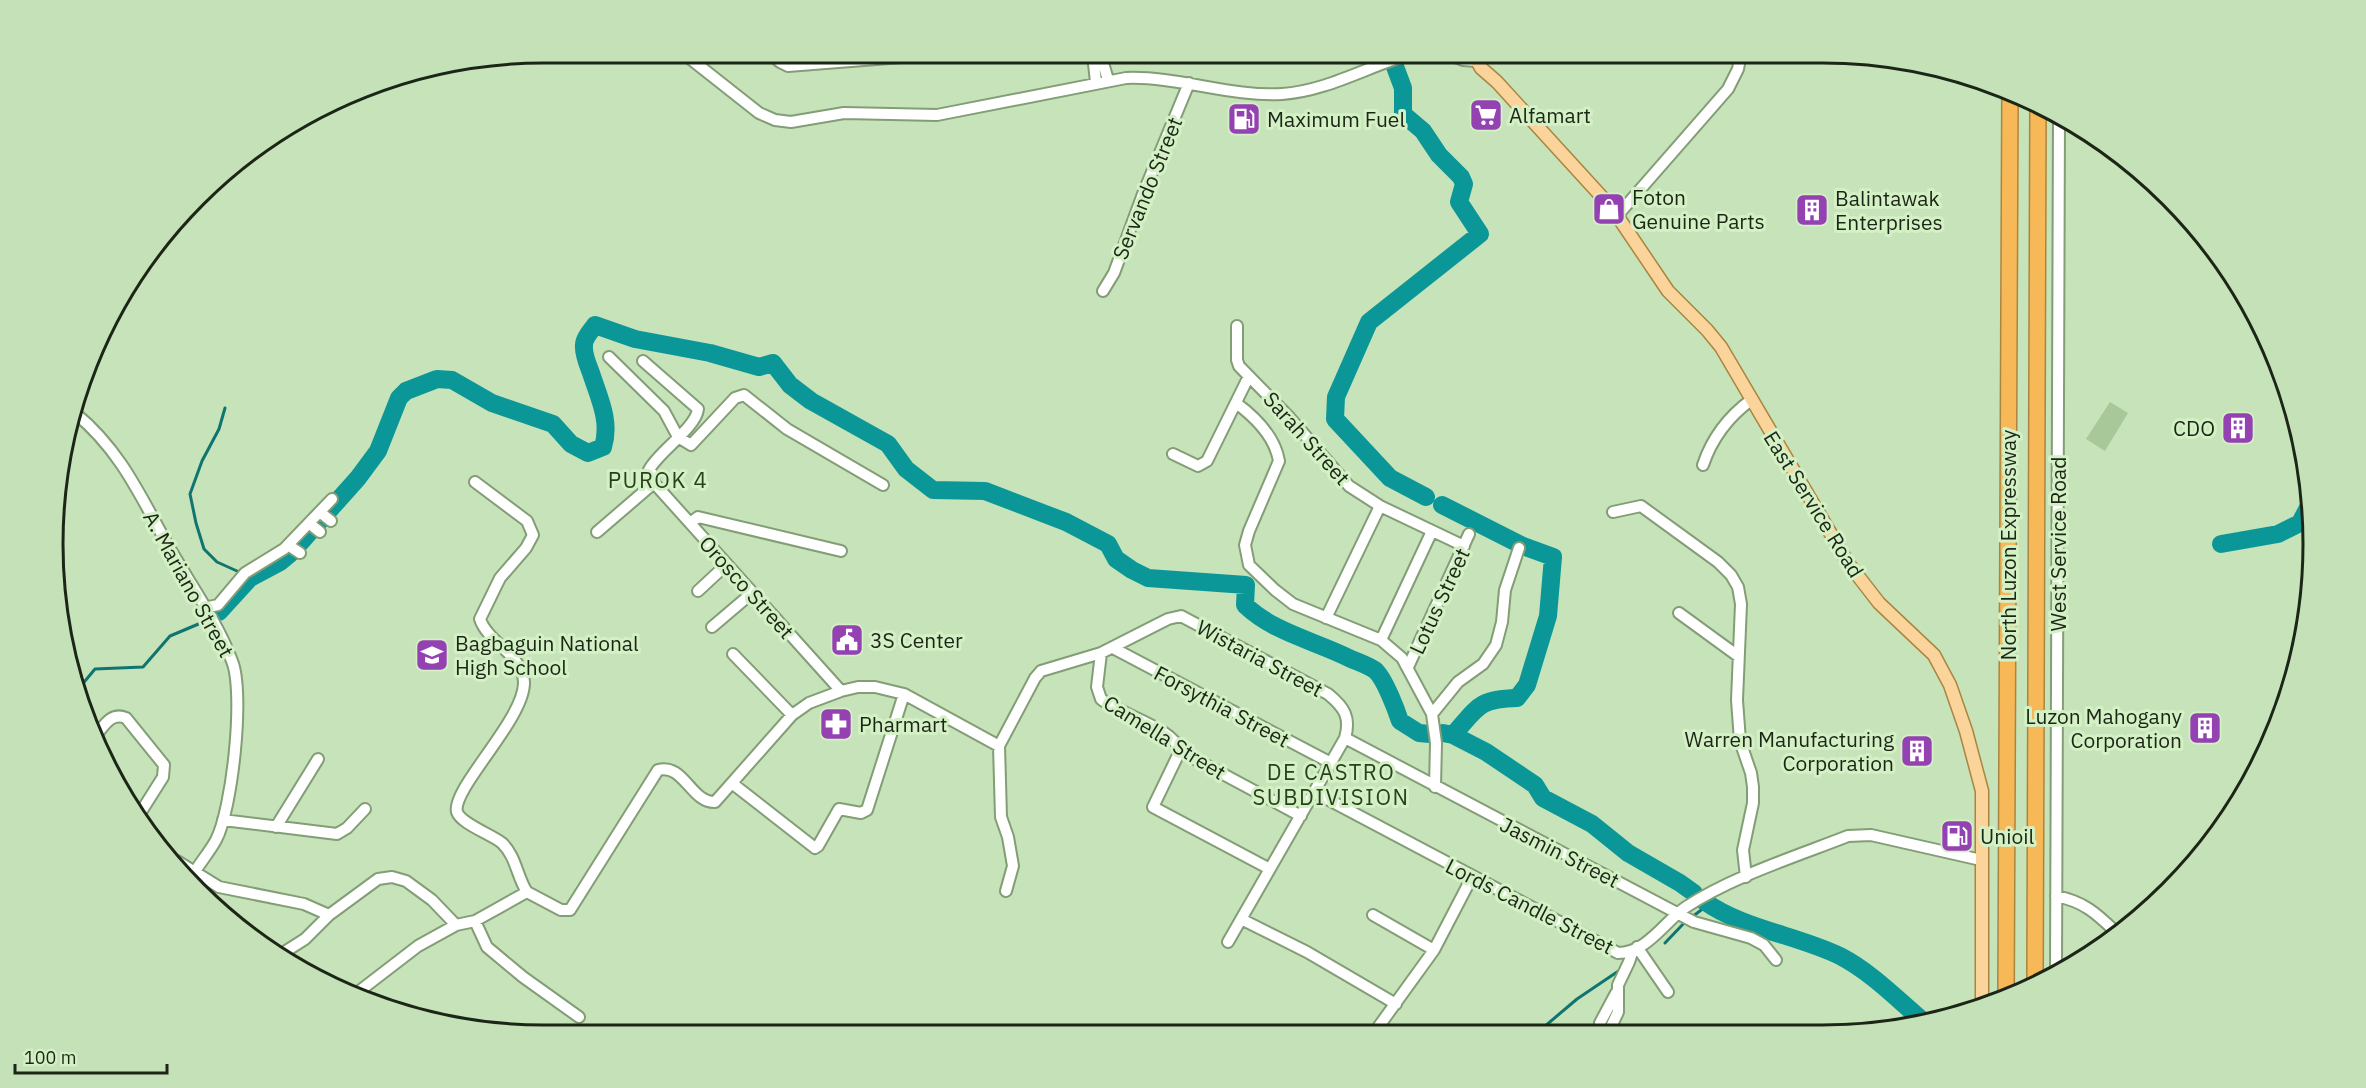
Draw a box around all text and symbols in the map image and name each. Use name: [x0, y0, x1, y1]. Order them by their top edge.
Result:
supermarket icon: Alfamart: [1468, 97, 1504, 133]
fuel station icon: Maximum Fuel: [1226, 101, 1262, 137]
place label: Alfamart: [1509, 101, 1591, 129]
place label: Maximum Fuel: [1267, 105, 1405, 133]
street label: Servando Street: [1106, 113, 1188, 263]
place label: Foton Genuine Parts: [1632, 183, 1765, 235]
place label: Balintawak Enterprises: [1835, 184, 1943, 236]
shop icon: Foton Genuine Parts: [1591, 191, 1627, 227]
building icon: Balintawak Enterprises: [1794, 192, 1830, 228]
street label: Sarah Street: [1258, 385, 1356, 491]
building icon: CDO: [2220, 410, 2256, 446]
place label: CDO: [2173, 414, 2215, 442]
street label: East Service Road: [1758, 425, 1870, 583]
street label: North Luzon Expressway: [1994, 429, 2022, 660]
street label: West Service Road: [2044, 457, 2072, 631]
district label: PUROK 4: [608, 465, 708, 494]
street label: A. Mariano Street: [137, 506, 241, 662]
street label: Orosco Street: [693, 530, 801, 644]
street label: Lotus Street: [1402, 543, 1476, 659]
street label: Wistaria Street: [1192, 613, 1328, 703]
public building icon: 3S Center: [829, 622, 865, 658]
place label: 3S Center: [870, 626, 963, 654]
place label: Bagbaguin National High School: [455, 629, 639, 681]
school or university icon: Bagbaguin National High School: [414, 637, 450, 673]
street label: Forsythia Street: [1149, 659, 1295, 753]
street label: Camella Street: [1099, 688, 1231, 786]
place label: Luzon Mahogany Corporation: [2025, 702, 2183, 754]
pharmacy icon: Pharmart: [818, 706, 854, 742]
place label: Pharmart: [859, 710, 947, 738]
building icon: Luzon Mahogany Corporation: [2187, 710, 2223, 746]
place label: Warren Manufacturing Corporation: [1685, 725, 1894, 777]
building icon: Warren Manufacturing Corporation: [1899, 733, 1935, 769]
district label: DE CASTRO SUBDIVISION: [1252, 757, 1410, 811]
street label: Jasmin Street: [1496, 810, 1624, 894]
fuel station icon: Unioil: [1939, 818, 1975, 854]
place label: Unioil: [1980, 822, 2034, 850]
street label: Lords Candle Street: [1441, 851, 1619, 961]
scale bar: [15, 1037, 166, 1075]
text: 100 m: [24, 1046, 76, 1069]

